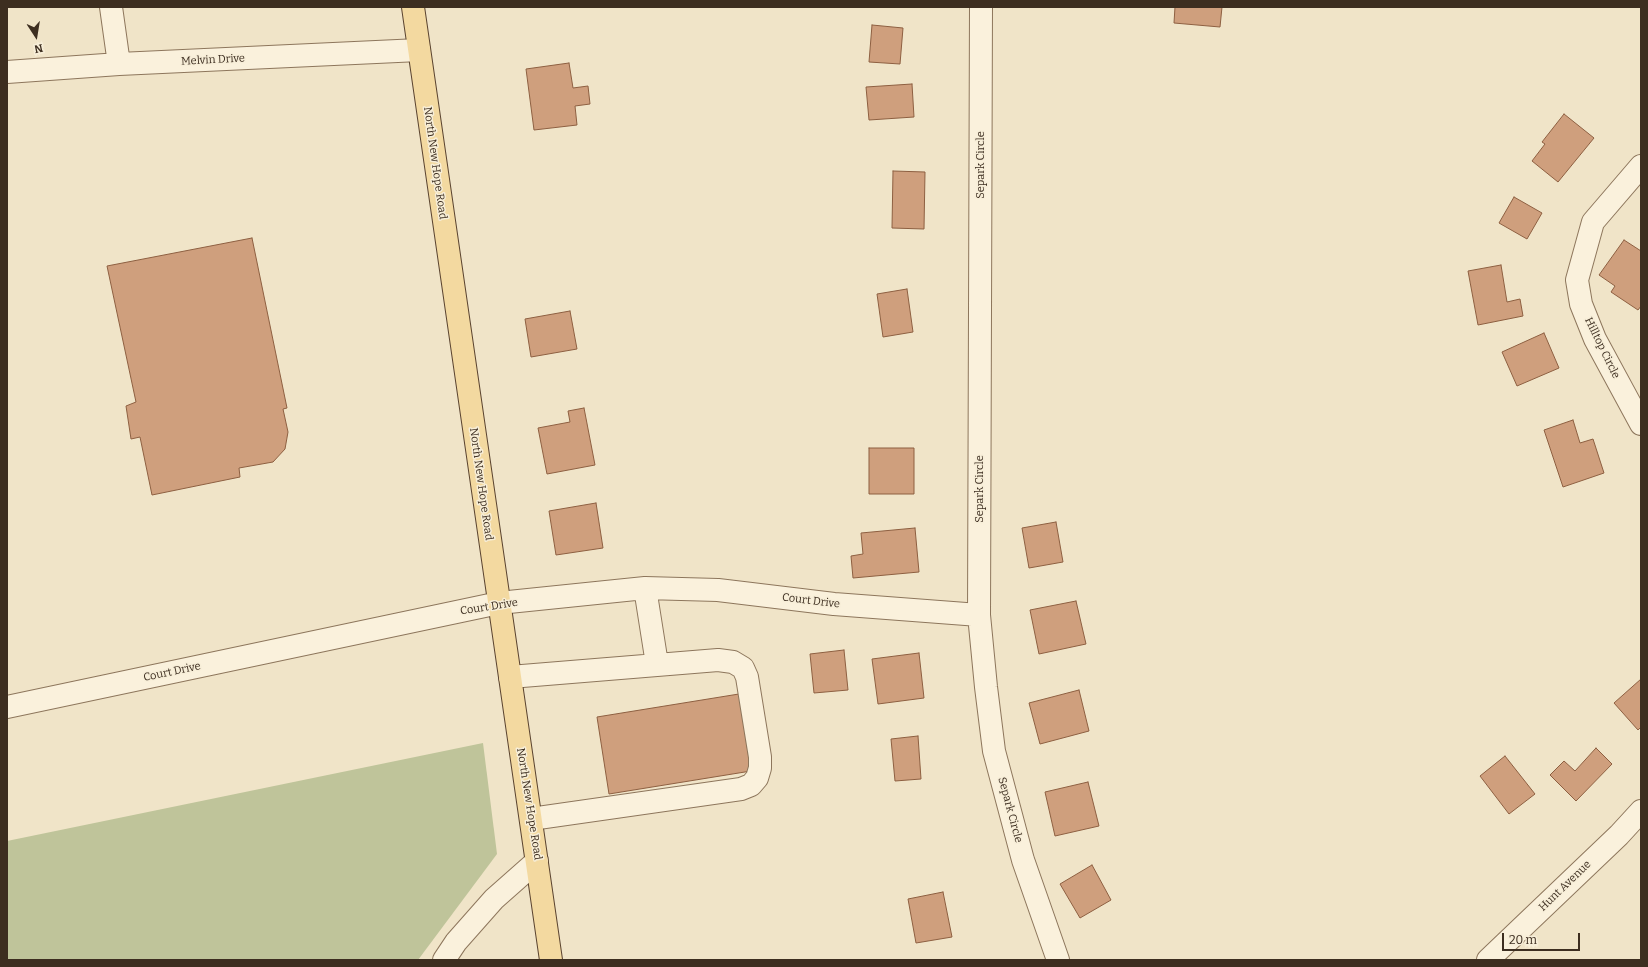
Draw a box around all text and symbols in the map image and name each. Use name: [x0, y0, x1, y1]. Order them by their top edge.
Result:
north arrow: [16, 16, 56, 56]
text: N: [33, 41, 44, 55]
street label: Melvin Drive: [181, 52, 245, 68]
street label: North New Hope Road: [421, 106, 449, 220]
street label: Separk Circle: [974, 131, 988, 199]
street label: Hilltop Circle: [1581, 315, 1623, 381]
street label: North New Hope Road: [467, 427, 495, 541]
street label: Separk Circle: [973, 455, 987, 523]
street label: Court Drive: [781, 591, 841, 611]
street label: Court Drive: [459, 596, 519, 618]
street label: Court Drive: [142, 660, 202, 684]
street label: North New Hope Road: [514, 747, 544, 861]
street label: Separk Circle: [995, 776, 1025, 844]
street label: Hunt Avenue: [1536, 858, 1594, 914]
scale bar: [1504, 925, 1582, 951]
text: 20 m: [1509, 933, 1537, 947]

